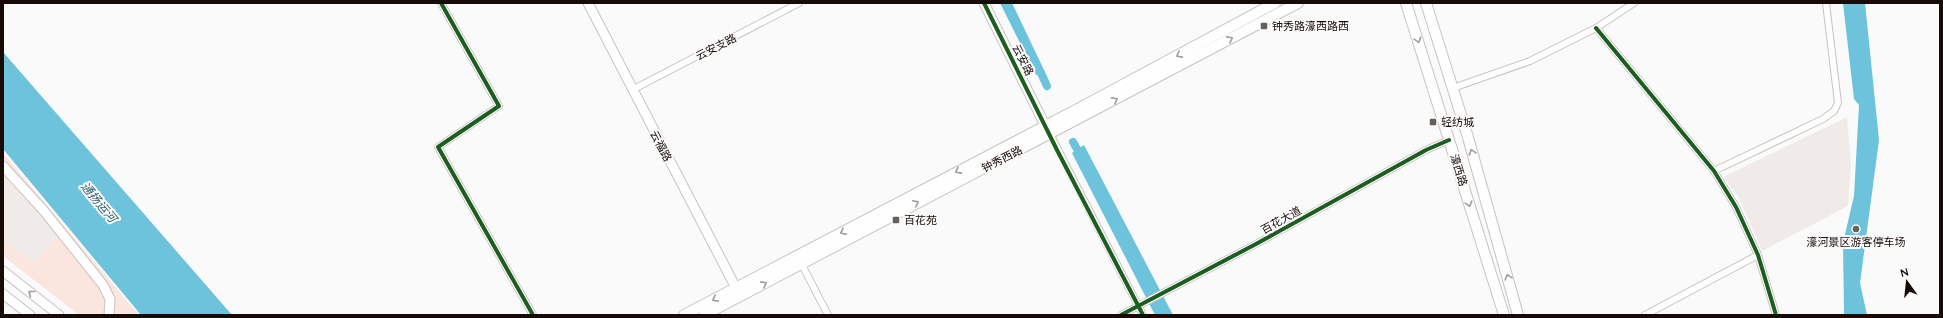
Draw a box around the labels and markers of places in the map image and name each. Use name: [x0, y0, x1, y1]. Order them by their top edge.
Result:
place label: 钟秀路濠西路西: [1272, 19, 1349, 33]
marker: 钟秀路濠西路西: [1259, 21, 1269, 31]
place label: 轻纺城: [1441, 115, 1474, 129]
marker: 轻纺城: [1428, 117, 1438, 127]
place label: 百花苑: [904, 213, 937, 227]
marker: 百花苑: [891, 215, 901, 225]
marker: 濠河景区游客停车场: [1851, 224, 1861, 234]
place label: 濠河景区游客停车场: [1807, 235, 1906, 249]

